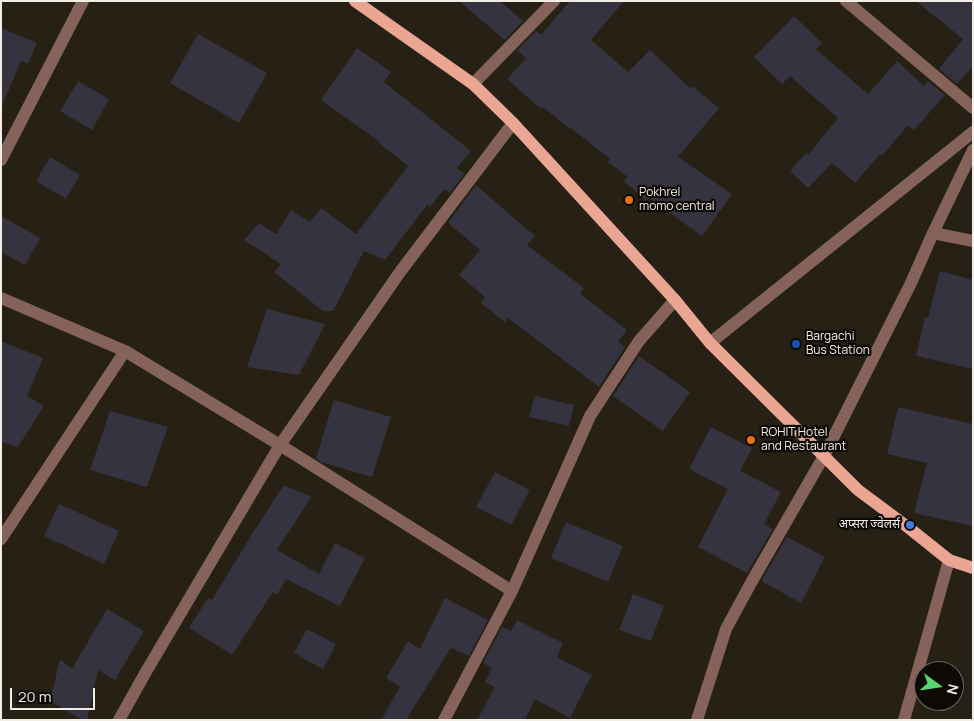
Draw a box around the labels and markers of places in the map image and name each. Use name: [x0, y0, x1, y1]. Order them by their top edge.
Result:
place label: Pokhrel momo central: [639, 186, 715, 214]
marker: Pokhrel momo central: [623, 194, 635, 206]
place label: Bargachi Bus Station: [806, 330, 870, 358]
marker: Bargachi Bus Station: [790, 338, 802, 350]
place label: ROHIT Hotel and Restaurant: [761, 426, 846, 454]
marker: ROHIT Hotel and Restaurant: [745, 434, 757, 446]
place label: अप्सरा ज्वेलर्स: [839, 518, 900, 532]
marker: अप्सरा ज्वेलर्स: [904, 519, 916, 531]

